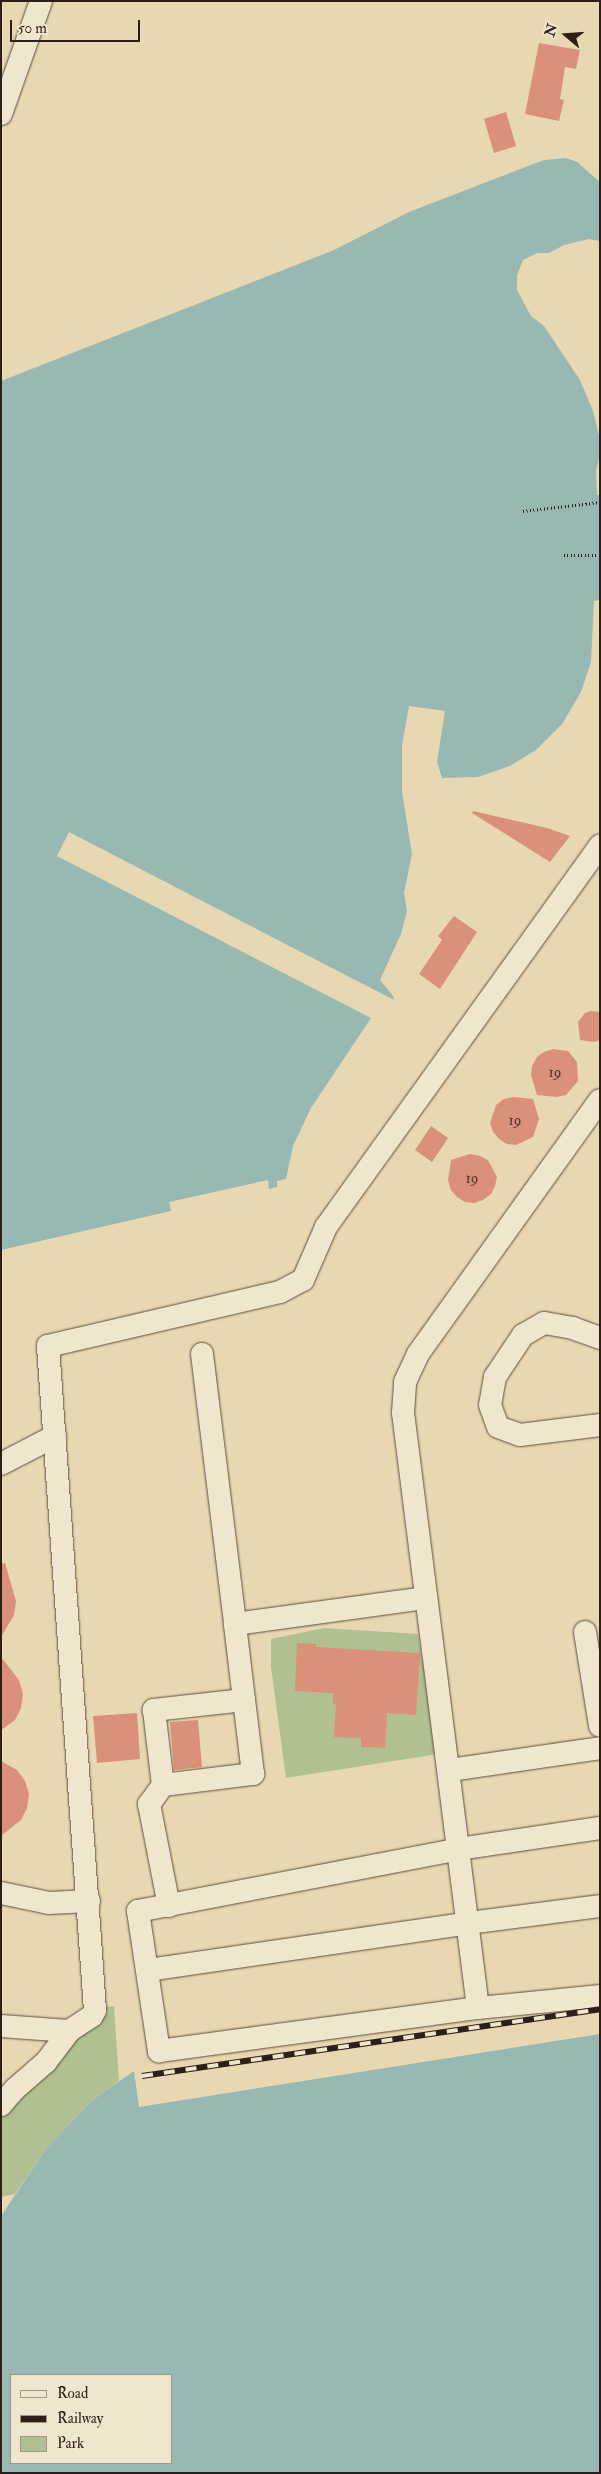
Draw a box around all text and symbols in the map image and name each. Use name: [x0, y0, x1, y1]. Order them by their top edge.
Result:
scale bar: [12, 10, 142, 42]
north arrow: [541, 10, 591, 60]
text: 50 m: [18, 19, 47, 38]
text: N: [541, 22, 561, 39]
house number: 19: [549, 1064, 561, 1082]
house number: 19: [509, 1112, 521, 1130]
house number: 19: [466, 1170, 478, 1188]
legend: [10, 2374, 172, 2464]
text: Road: [57, 2384, 88, 2403]
text: Railway: [57, 2409, 103, 2428]
text: Park: [57, 2434, 84, 2453]

